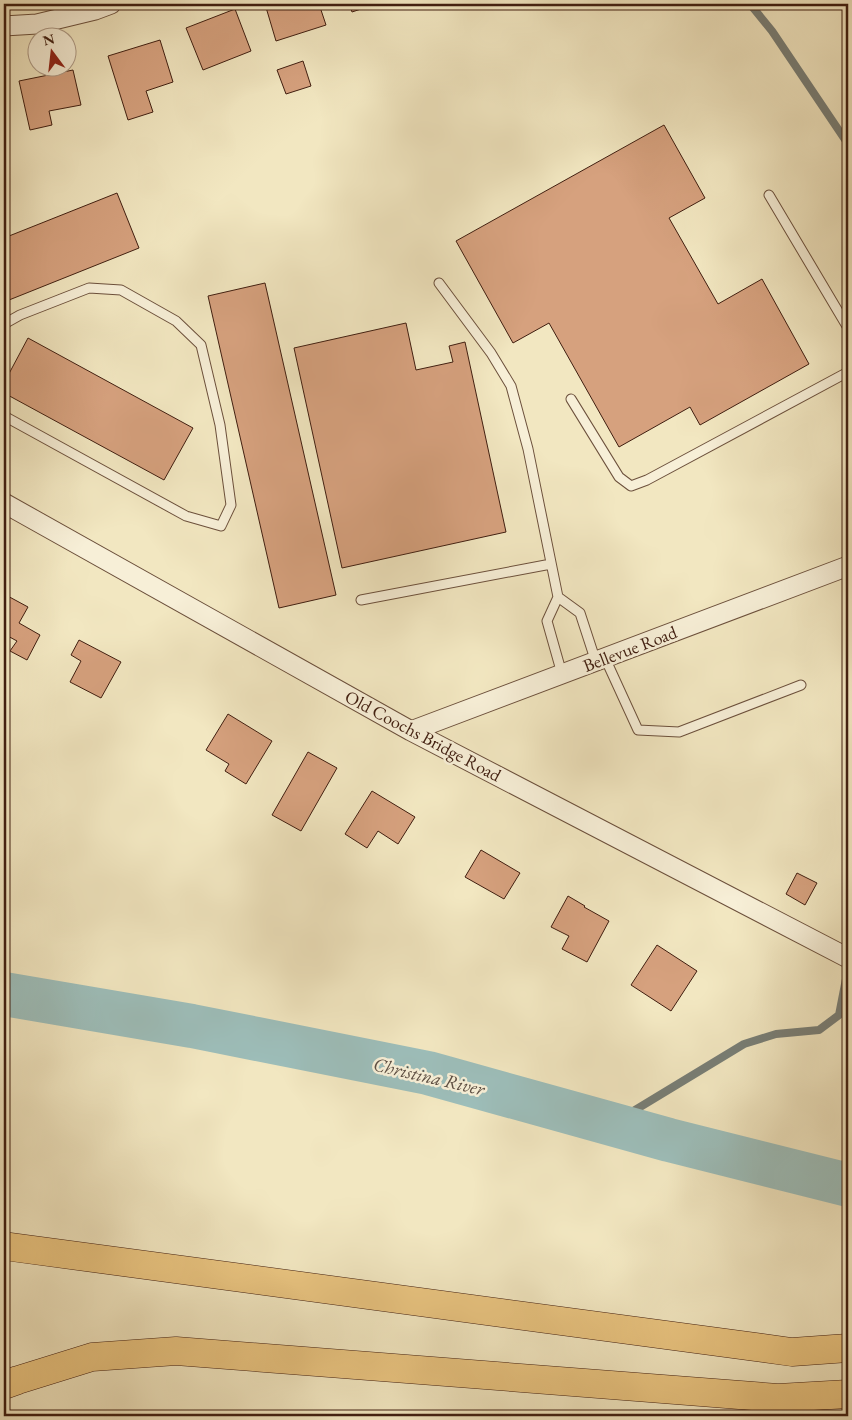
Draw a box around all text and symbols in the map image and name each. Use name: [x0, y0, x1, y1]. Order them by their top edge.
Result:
north arrow: [28, 28, 78, 78]
text: N: [41, 29, 57, 50]
street label: Bellevue Road: [580, 620, 681, 677]
street label: Old Coochs Bridge Road: [341, 685, 506, 787]
water label: Christina River: [371, 1052, 488, 1102]

